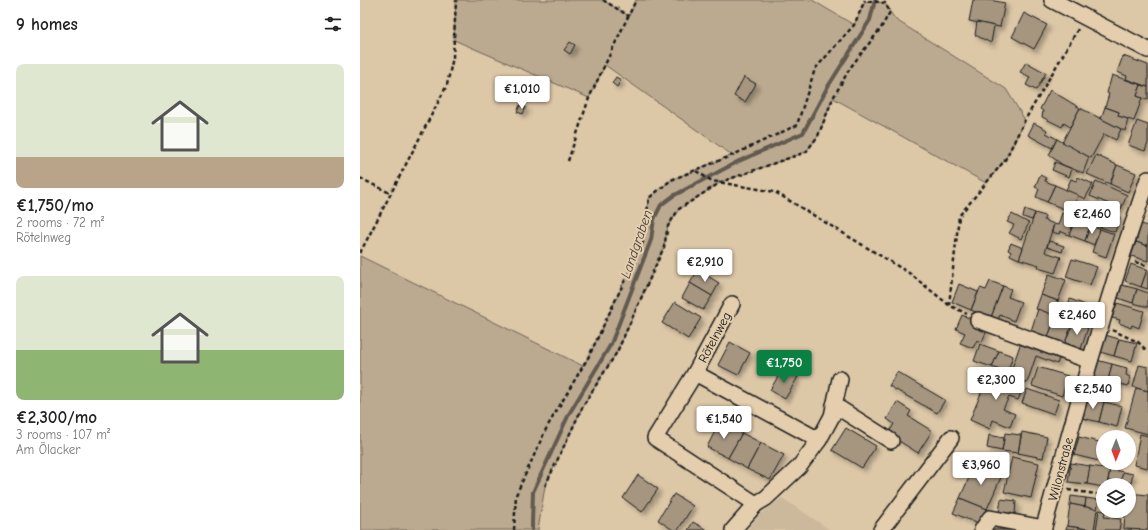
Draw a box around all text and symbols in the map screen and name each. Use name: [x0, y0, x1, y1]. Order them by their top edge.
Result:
icon: filters: [322, 13, 344, 35]
text: 9 homes: [16, 15, 78, 34]
pin: €1,010: [489, 76, 555, 110]
text: €1,010: [504, 81, 540, 96]
icon: home: [144, 90, 216, 162]
text: €1,750/mo: [16, 196, 94, 215]
pin: €2,460: [1059, 201, 1125, 235]
text: €2,460: [1073, 206, 1111, 221]
water label: Landgraben: [617, 207, 656, 281]
text: 2 rooms · 72 m²: [16, 215, 104, 230]
text: Rötelnweg: [16, 230, 71, 245]
pin: €2,910: [672, 249, 738, 283]
text: €2,910: [686, 254, 724, 269]
icon: home: [144, 302, 216, 374]
pin: €2,460: [1044, 302, 1110, 336]
text: €2,460: [1058, 307, 1096, 322]
street label: Rötelnweg: [695, 309, 734, 365]
pin: €1,750: [751, 350, 817, 384]
text: €1,750: [766, 355, 802, 370]
pin: €2,300: [963, 367, 1029, 401]
text: €2,300: [976, 372, 1016, 387]
pin: €2,540: [1060, 376, 1126, 410]
text: €2,540: [1074, 381, 1112, 396]
pin: €1,540: [691, 406, 757, 440]
text: €2,300/mo: [16, 408, 97, 427]
text: €1,540: [706, 411, 743, 426]
text: 3 rooms · 107 m²: [16, 427, 110, 442]
north arrow: [1096, 430, 1136, 470]
map controls: [1096, 430, 1136, 518]
street label: Wilonstraße: [1045, 435, 1076, 503]
text: Am Ölacker: [16, 442, 81, 457]
pin: €3,960: [948, 452, 1014, 486]
text: €3,960: [962, 457, 1000, 472]
button: layers: [1096, 478, 1136, 518]

